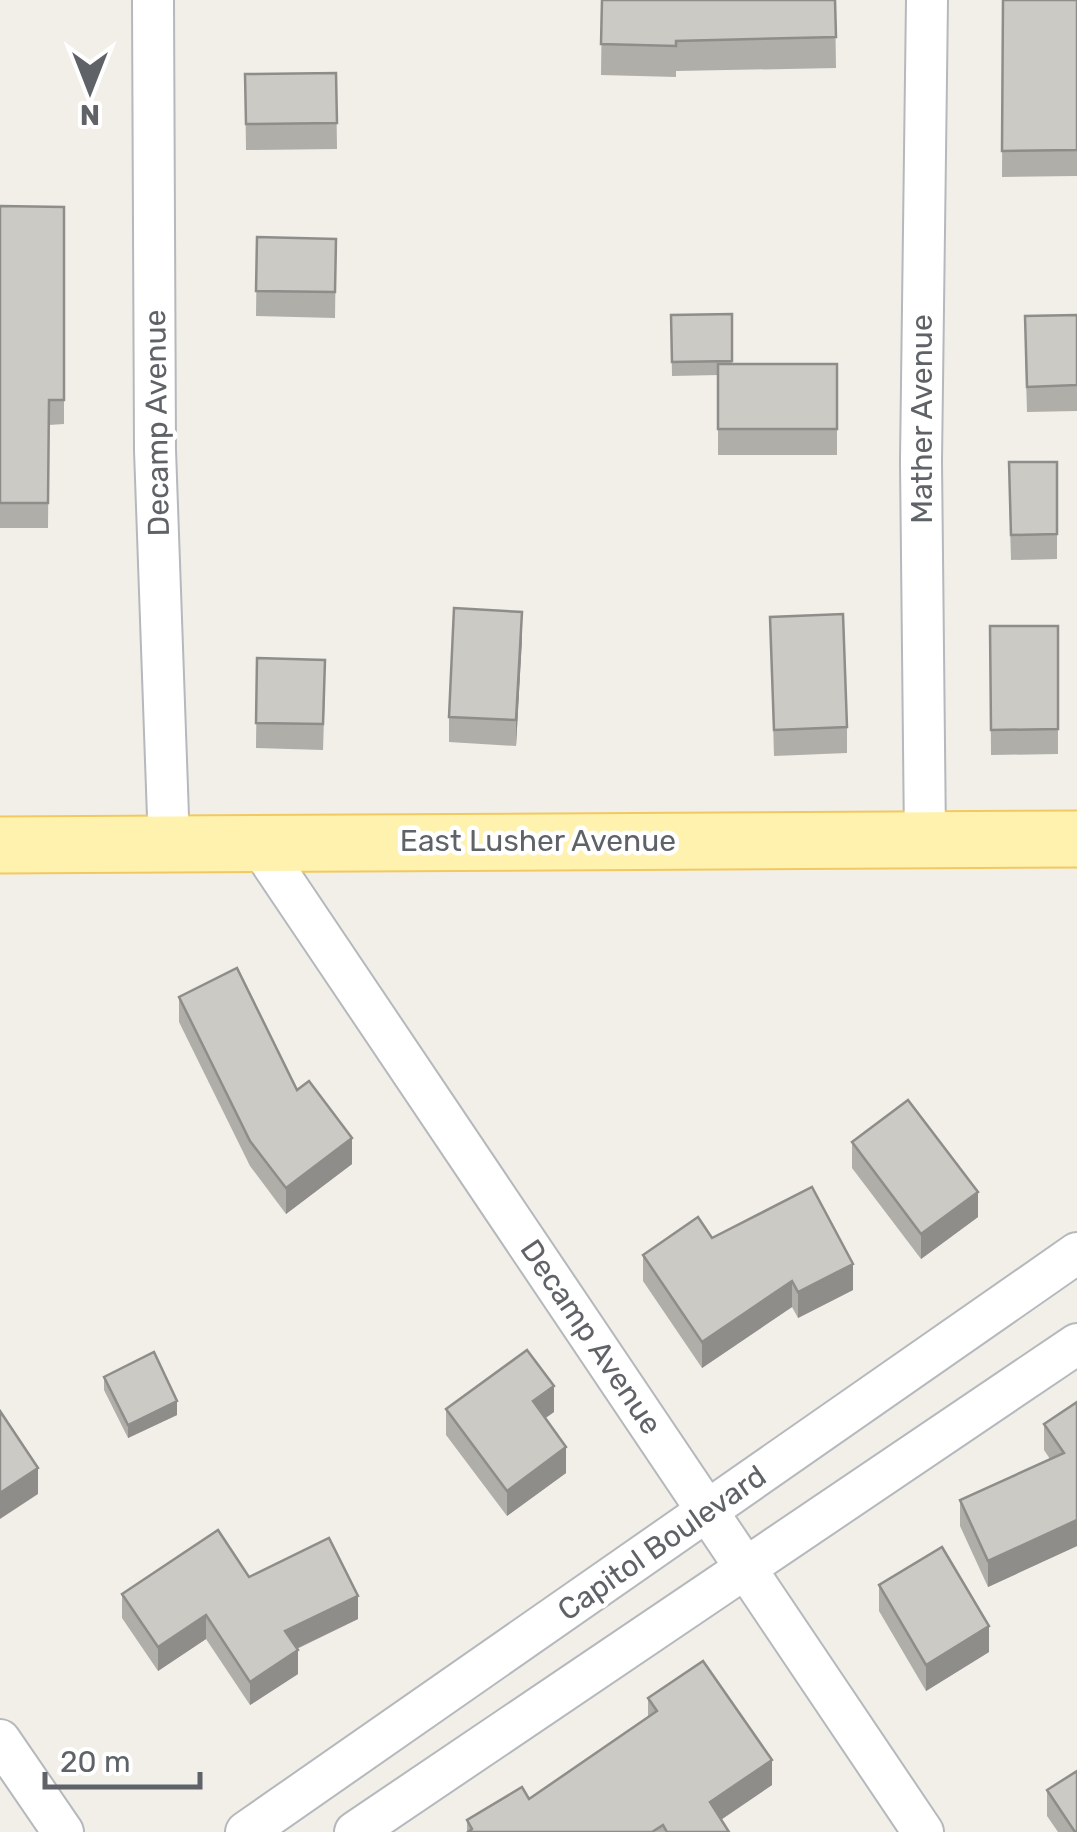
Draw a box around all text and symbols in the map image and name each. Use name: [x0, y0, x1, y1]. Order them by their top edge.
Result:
north arrow: [40, 40, 140, 140]
text: N: [80, 98, 100, 131]
street label: Decamp Avenue: [137, 309, 177, 537]
street label: Mather Avenue: [904, 314, 940, 524]
street label: East Lusher Avenue: [400, 823, 676, 859]
street label: Decamp Avenue: [513, 1233, 669, 1441]
street label: Capitol Boulevard: [551, 1458, 773, 1628]
scale bar: [45, 1727, 200, 1789]
text: 20 m: [60, 1744, 131, 1780]

